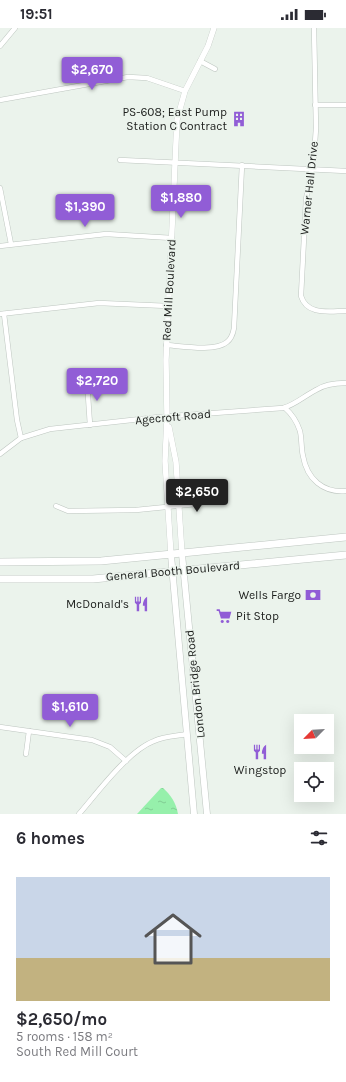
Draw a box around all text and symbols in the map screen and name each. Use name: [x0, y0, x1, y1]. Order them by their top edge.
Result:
text: 19:51: [20, 5, 53, 23]
pin: $2,670: [59, 57, 125, 91]
text: $2,670: [71, 62, 113, 77]
place label: PS-608; East Pump Station C Contract: [122, 105, 227, 133]
building icon: PS-608; East Pump Station C Contract: [230, 110, 248, 128]
street label: Warner Hall Drive: [297, 140, 321, 236]
pin: $1,880: [148, 185, 214, 219]
text: $1,880: [160, 190, 202, 205]
pin: $1,390: [52, 194, 118, 228]
text: $1,390: [64, 199, 106, 214]
street label: Red Mill Boulevard: [159, 239, 179, 341]
pin: $2,720: [64, 368, 130, 402]
text: $2,720: [76, 373, 118, 388]
street label: Agecroft Road: [135, 407, 211, 427]
pin: $2,650: [164, 479, 230, 513]
text: $2,650: [175, 484, 219, 499]
street label: General Booth Boulevard: [105, 558, 241, 584]
bank icon: Wells Fargo: [304, 586, 322, 604]
place label: Wells Fargo: [239, 588, 301, 602]
restaurant icon: McDonald's: [132, 595, 150, 613]
place label: McDonald's: [66, 597, 129, 611]
supermarket icon: Pit Stop: [215, 607, 233, 625]
place label: Pit Stop: [236, 609, 279, 623]
street label: London Bridge Road: [182, 629, 208, 739]
pin: $1,610: [37, 694, 103, 728]
text: $1,610: [51, 699, 89, 714]
north arrow: [294, 714, 334, 754]
map controls: [294, 714, 334, 802]
restaurant icon: Wingstop: [251, 743, 269, 761]
button: locate: [294, 762, 334, 802]
place label: Wingstop: [234, 763, 286, 777]
icon: filters: [308, 827, 330, 849]
text: 6 homes: [16, 828, 85, 848]
icon: home: [137, 903, 209, 975]
text: $2,650/mo: [16, 1009, 107, 1029]
text: 5 rooms · 158 m²: [16, 1029, 113, 1044]
text: South Red Mill Court: [16, 1044, 138, 1059]

